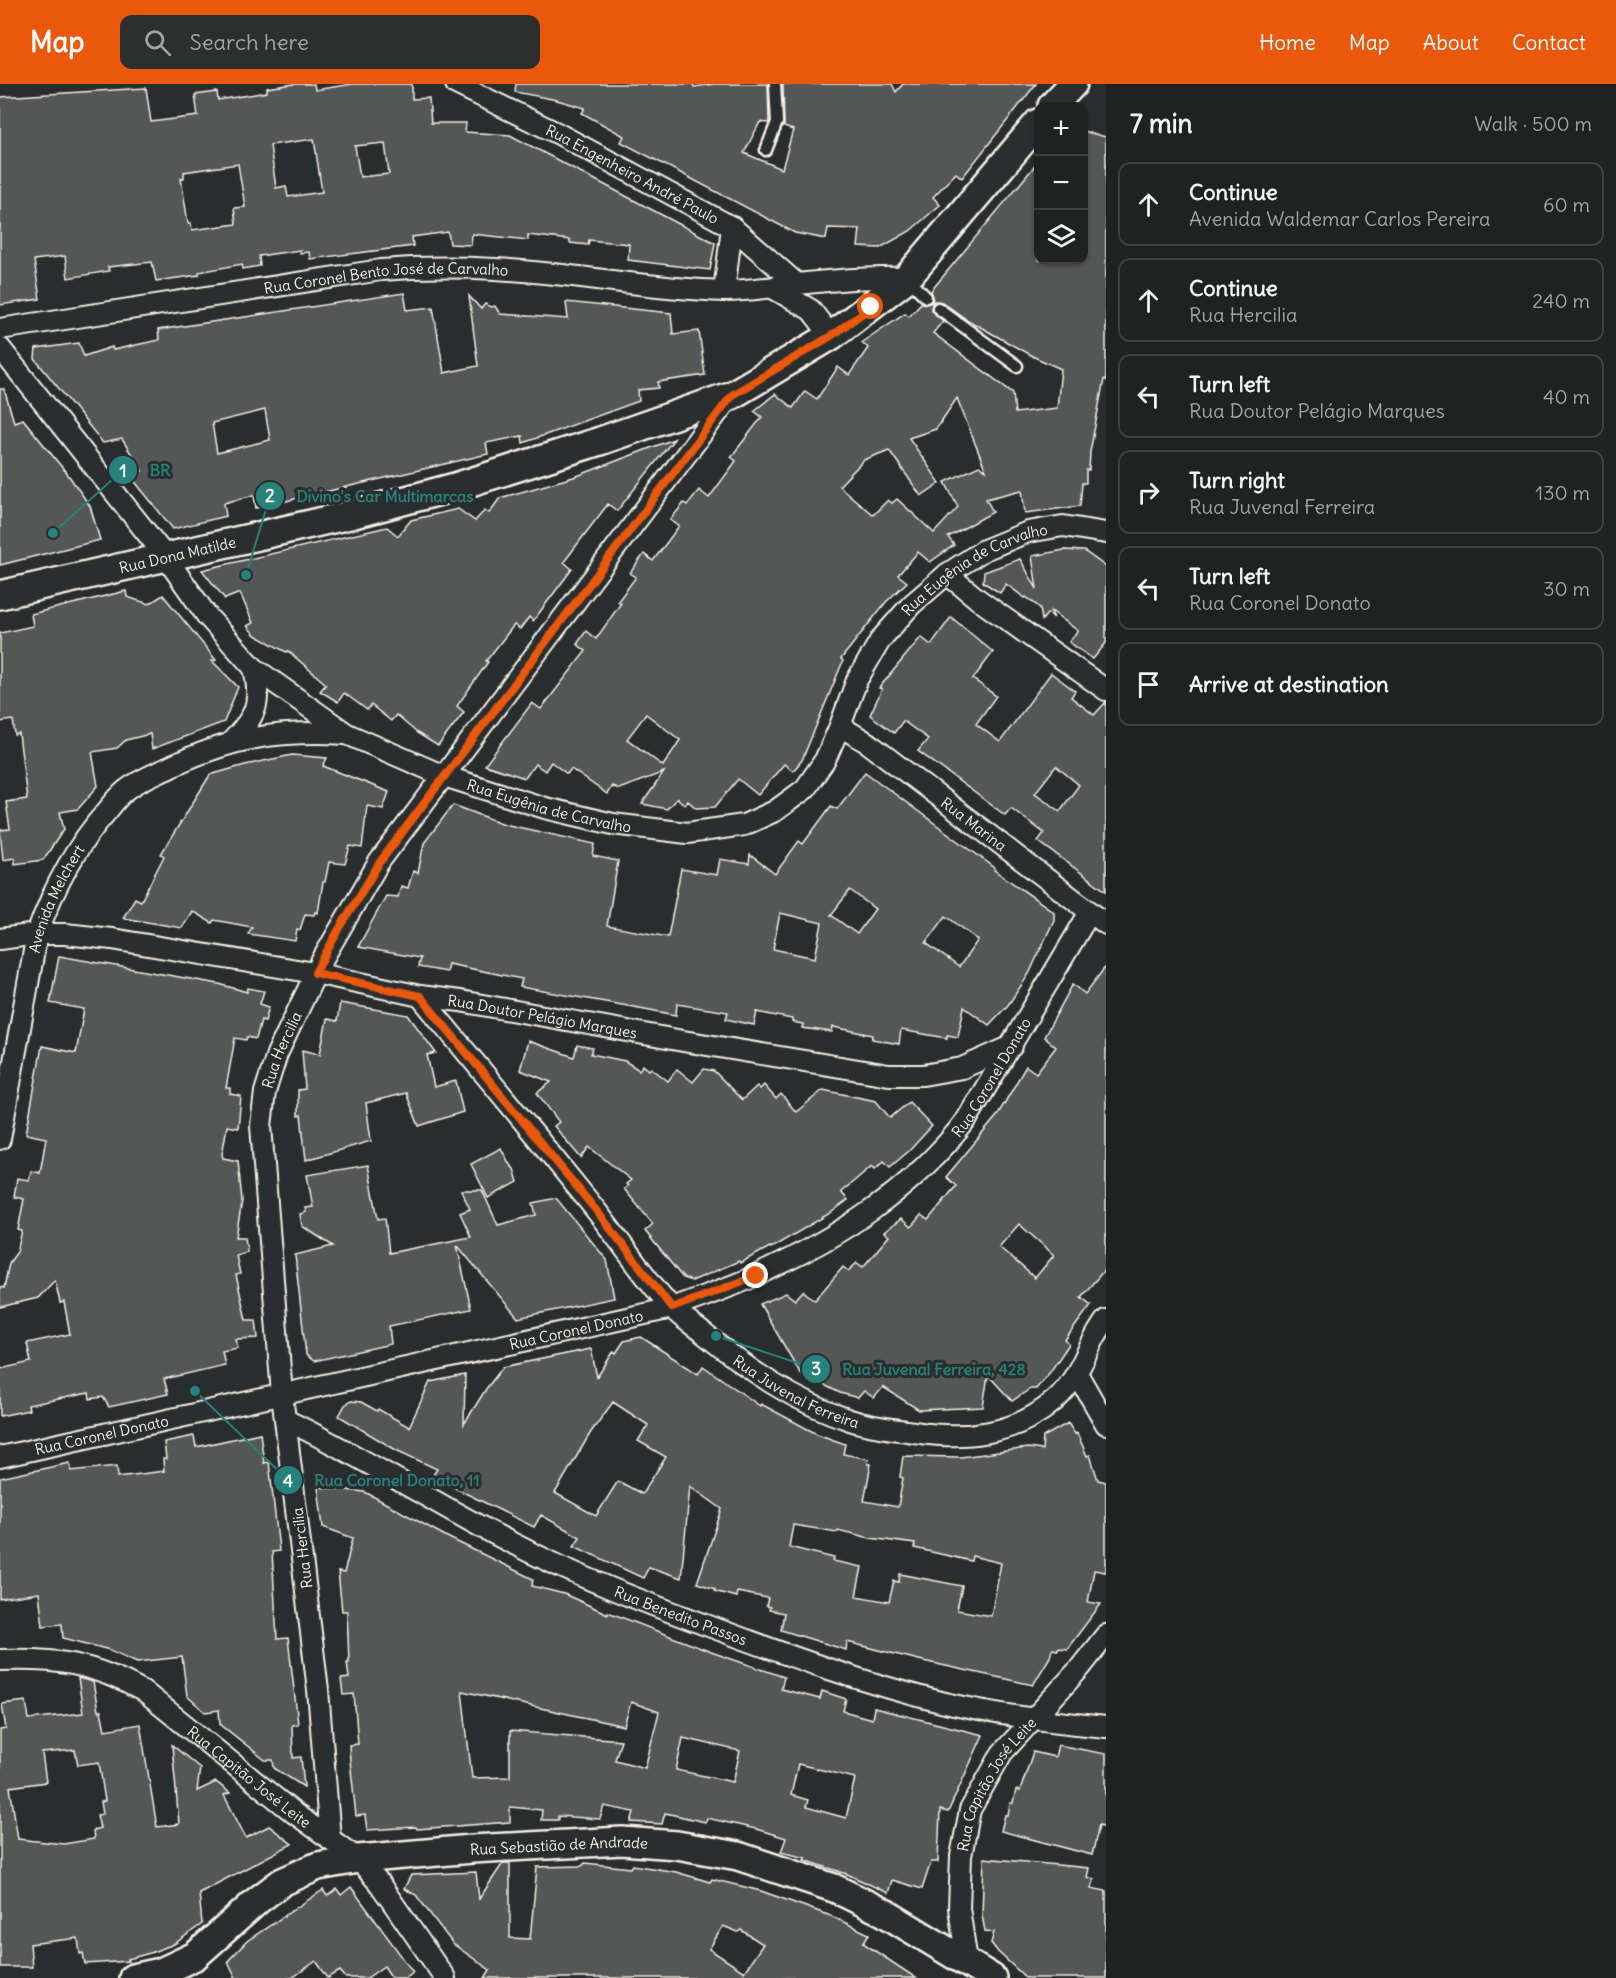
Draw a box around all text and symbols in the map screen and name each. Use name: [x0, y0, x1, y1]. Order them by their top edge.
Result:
search box: [120, 15, 540, 69]
text: Map: [30, 24, 84, 60]
icon: search: [141, 26, 174, 59]
text: Search here: [189, 28, 309, 56]
text: Home: [1259, 29, 1316, 56]
text: Map: [1349, 29, 1390, 56]
text: About: [1423, 29, 1479, 56]
text: Contact: [1512, 29, 1586, 56]
map controls: [1034, 102, 1088, 264]
button: +: [1034, 102, 1088, 156]
text: 7 min: [1130, 107, 1193, 140]
text: Walk · 500 m: [1474, 111, 1592, 136]
street label: Rua Engenheiro André Paulo: [543, 120, 722, 228]
button: −: [1034, 156, 1088, 210]
text: Continue: [1189, 178, 1278, 206]
icon: ahead: [1132, 188, 1165, 221]
text: 60 m: [1543, 192, 1590, 217]
text: Avenida Waldemar Carlos Pereira: [1189, 206, 1490, 231]
button: layers: [1034, 210, 1088, 264]
street label: Rua Coronel Bento José de Carvalho: [262, 258, 509, 298]
text: Continue: [1189, 274, 1278, 302]
icon: ahead: [1132, 284, 1165, 317]
text: 240 m: [1532, 288, 1590, 313]
route start: [857, 293, 883, 319]
text: Rua Hercilia: [1189, 302, 1297, 327]
text: Turn left: [1189, 370, 1270, 398]
icon: left: [1132, 380, 1165, 413]
text: 40 m: [1543, 384, 1590, 409]
text: Rua Doutor Pelágio Marques: [1189, 398, 1445, 423]
callout: BR: [108, 453, 182, 487]
text: 1: [119, 459, 127, 482]
text: BR: [150, 460, 171, 480]
text: Turn right: [1189, 466, 1285, 494]
icon: right: [1132, 476, 1165, 509]
callout: Divino's Car Multimarcas: [255, 479, 486, 513]
text: 130 m: [1535, 480, 1590, 505]
text: 2: [265, 484, 275, 507]
text: Divino's Car Multimarcas: [296, 486, 474, 506]
text: Rua Juvenal Ferreira: [1189, 494, 1375, 519]
street label: Rua Eugênia de Carvalho: [897, 519, 1049, 619]
street label: Rua Dona Matilde: [117, 532, 238, 577]
text: Turn left: [1189, 562, 1270, 590]
icon: left: [1132, 572, 1165, 605]
text: 30 m: [1543, 576, 1590, 601]
text: Rua Coronel Donato: [1189, 590, 1371, 615]
icon: arrive: [1132, 668, 1165, 701]
text: Arrive at destination: [1189, 670, 1389, 698]
street label: Rua Eugênia de Carvalho: [465, 774, 632, 836]
street label: Rua Marina: [937, 793, 1011, 855]
street label: Avenida Melchert: [24, 841, 88, 954]
street label: Rua Doutor Pelágio Marques: [447, 990, 639, 1042]
street label: Rua Hercilia: [257, 1008, 306, 1091]
street label: Rua Coronel Donato: [947, 1014, 1035, 1141]
route end: [742, 1262, 768, 1288]
street label: Rua Coronel Donato: [507, 1305, 645, 1353]
street label: Rua Juvenal Ferreira: [730, 1351, 862, 1432]
callout: Rua Juvenal Ferreira, 428: [801, 1352, 1038, 1386]
text: 3: [811, 1357, 821, 1380]
text: Rua Juvenal Ferreira, 428: [842, 1359, 1026, 1379]
street label: Rua Coronel Donato: [33, 1410, 170, 1459]
callout: Rua Coronel Donato, 11: [273, 1463, 492, 1497]
text: 4: [283, 1469, 294, 1492]
text: Rua Coronel Donato, 11: [314, 1470, 480, 1490]
street label: Rua Hercilia: [288, 1506, 316, 1590]
street label: Rua Benedito Passos: [612, 1581, 750, 1649]
street label: Rua Capitão José Leite: [953, 1713, 1040, 1853]
street label: Rua Capitão José Leite: [184, 1721, 315, 1832]
street label: Rua Sebastião de Andrade: [469, 1831, 649, 1859]

